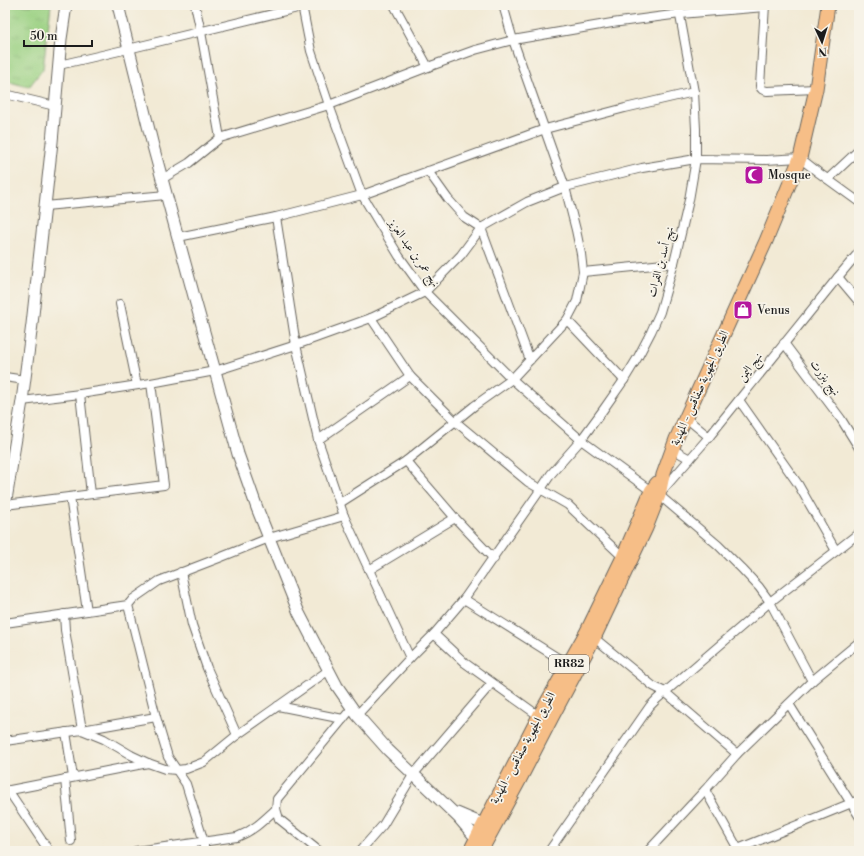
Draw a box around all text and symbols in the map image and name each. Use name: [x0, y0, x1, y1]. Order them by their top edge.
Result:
scale bar: [24, 22, 92, 48]
north arrow: [802, 22, 842, 62]
text: 50 m: [30, 29, 58, 44]
text: N: [818, 44, 827, 58]
mosque icon: Mosque: [743, 164, 765, 186]
place label: Mosque: [768, 168, 811, 183]
street label: نهج عمر بن عبد العزيز: [381, 214, 443, 292]
street label: نهج أسد بن الفرات: [643, 225, 681, 300]
shop icon: Venus: [732, 299, 754, 321]
place label: Venus: [756, 303, 790, 318]
street label: الطريق الجهوية صفاقس - المهدية: [668, 328, 733, 448]
street label: نهج اليمن: [734, 350, 768, 386]
street label: نهج بنزرت: [804, 357, 843, 401]
road number: RR82: [549, 655, 589, 673]
street label: الطريق الجهوية صفاقس - المهدية: [487, 689, 560, 807]

